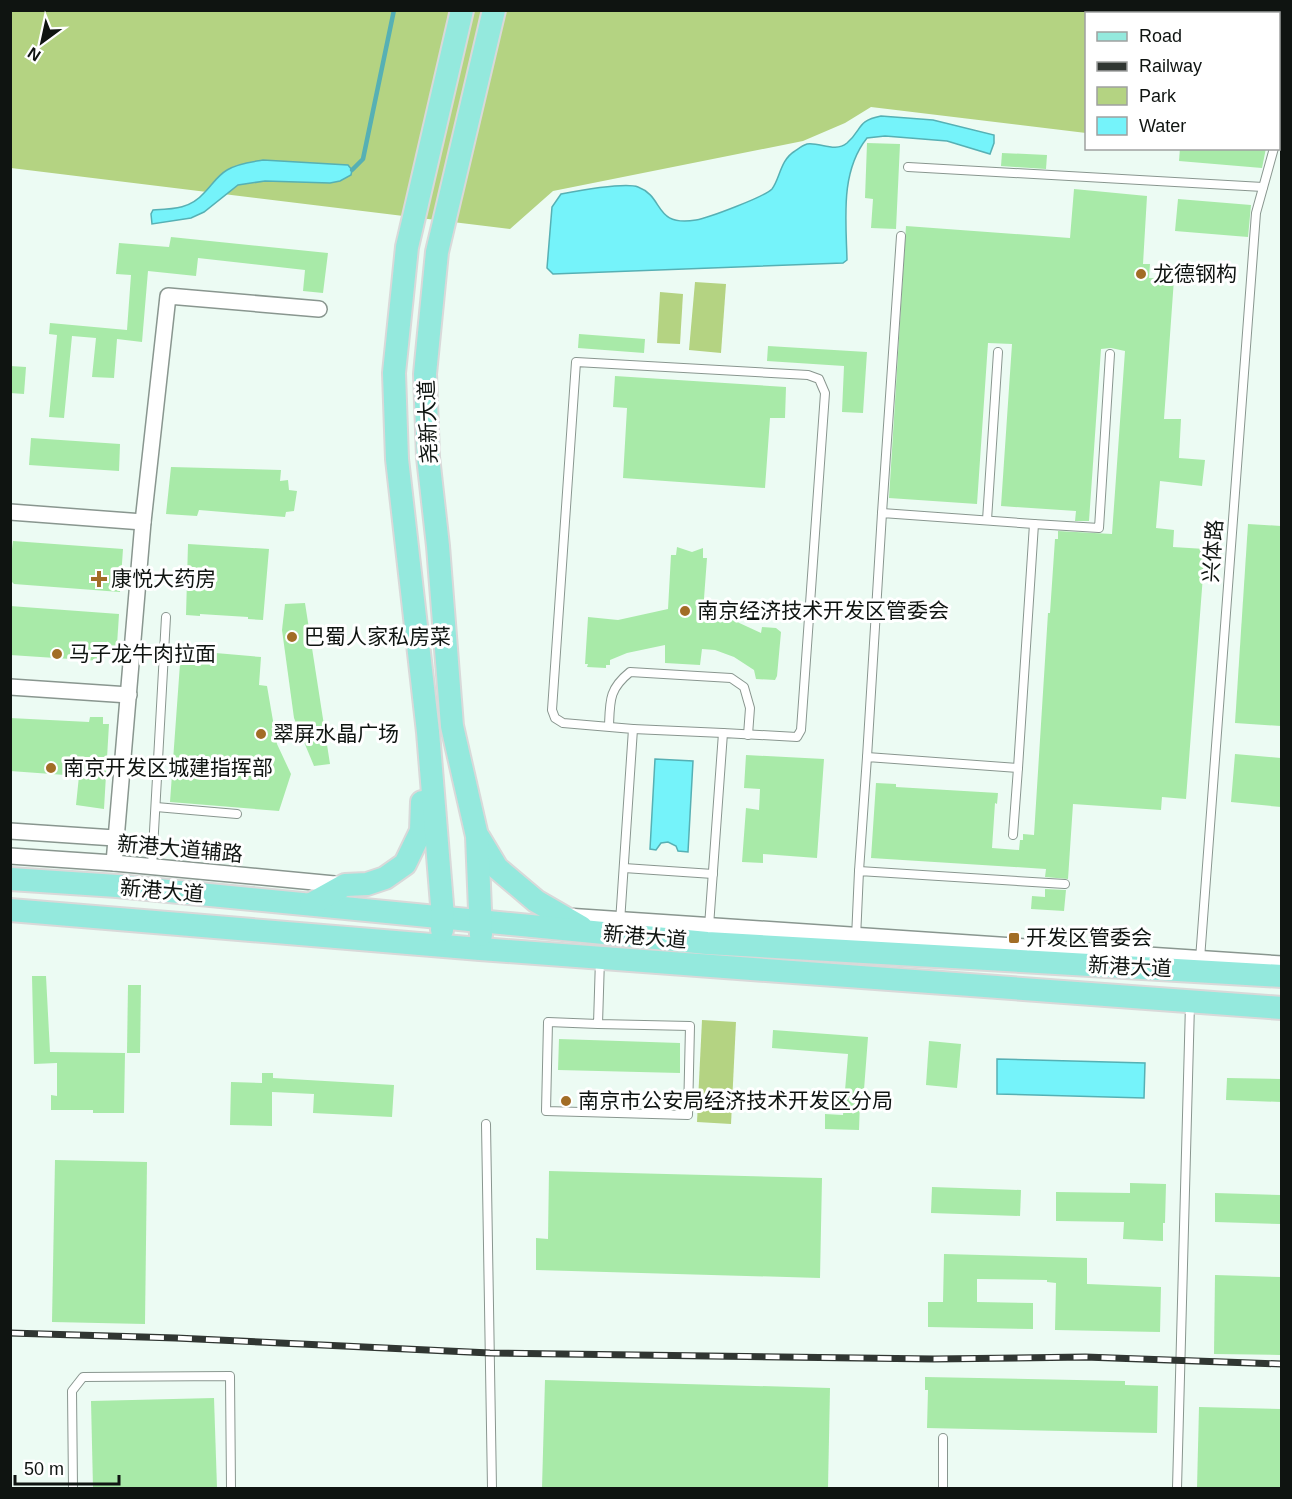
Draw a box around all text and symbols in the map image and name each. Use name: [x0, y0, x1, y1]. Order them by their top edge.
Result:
north arrow: [12, 12, 72, 72]
legend: [1085, 12, 1280, 150]
text: Road: [1139, 26, 1182, 46]
text: N: [25, 44, 44, 64]
text: Railway: [1139, 56, 1202, 76]
text: Park: [1139, 86, 1177, 106]
text: Water: [1139, 116, 1186, 136]
place label: 龙德钢构: [1153, 262, 1237, 285]
marker: 龙德钢构: [1134, 267, 1148, 281]
street label: 尧新大道: [415, 380, 440, 464]
street label: 兴体路: [1199, 519, 1226, 583]
place label: 康悦大药房: [111, 567, 216, 590]
marker: 康悦大药房: [92, 572, 106, 586]
place label: 南京经济技术开发区管委会: [697, 599, 949, 622]
marker: 南京经济技术开发区管委会: [678, 604, 692, 618]
place label: 巴蜀人家私房菜: [304, 625, 451, 648]
marker: 巴蜀人家私房菜: [285, 630, 299, 644]
place label: 马子龙牛肉拉面: [69, 642, 216, 665]
marker: 马子龙牛肉拉面: [50, 647, 64, 661]
place label: 翠屏水晶广场: [273, 722, 399, 745]
marker: 翠屏水晶广场: [254, 727, 268, 741]
place label: 南京开发区城建指挥部: [63, 756, 273, 779]
marker: 南京开发区城建指挥部: [44, 761, 58, 775]
street label: 新港大道辅路: [116, 832, 244, 865]
street label: 新港大道: [119, 875, 205, 906]
street label: 新港大道: [602, 921, 688, 952]
place label: 开发区管委会: [1026, 926, 1152, 949]
marker: 开发区管委会: [1007, 931, 1021, 945]
street label: 新港大道: [1087, 953, 1173, 980]
place label: 南京市公安局经济技术开发区分局: [578, 1089, 893, 1112]
marker: 南京市公安局经济技术开发区分局: [559, 1094, 573, 1108]
scale bar: [15, 1448, 118, 1486]
text: 50 m: [24, 1459, 64, 1479]

